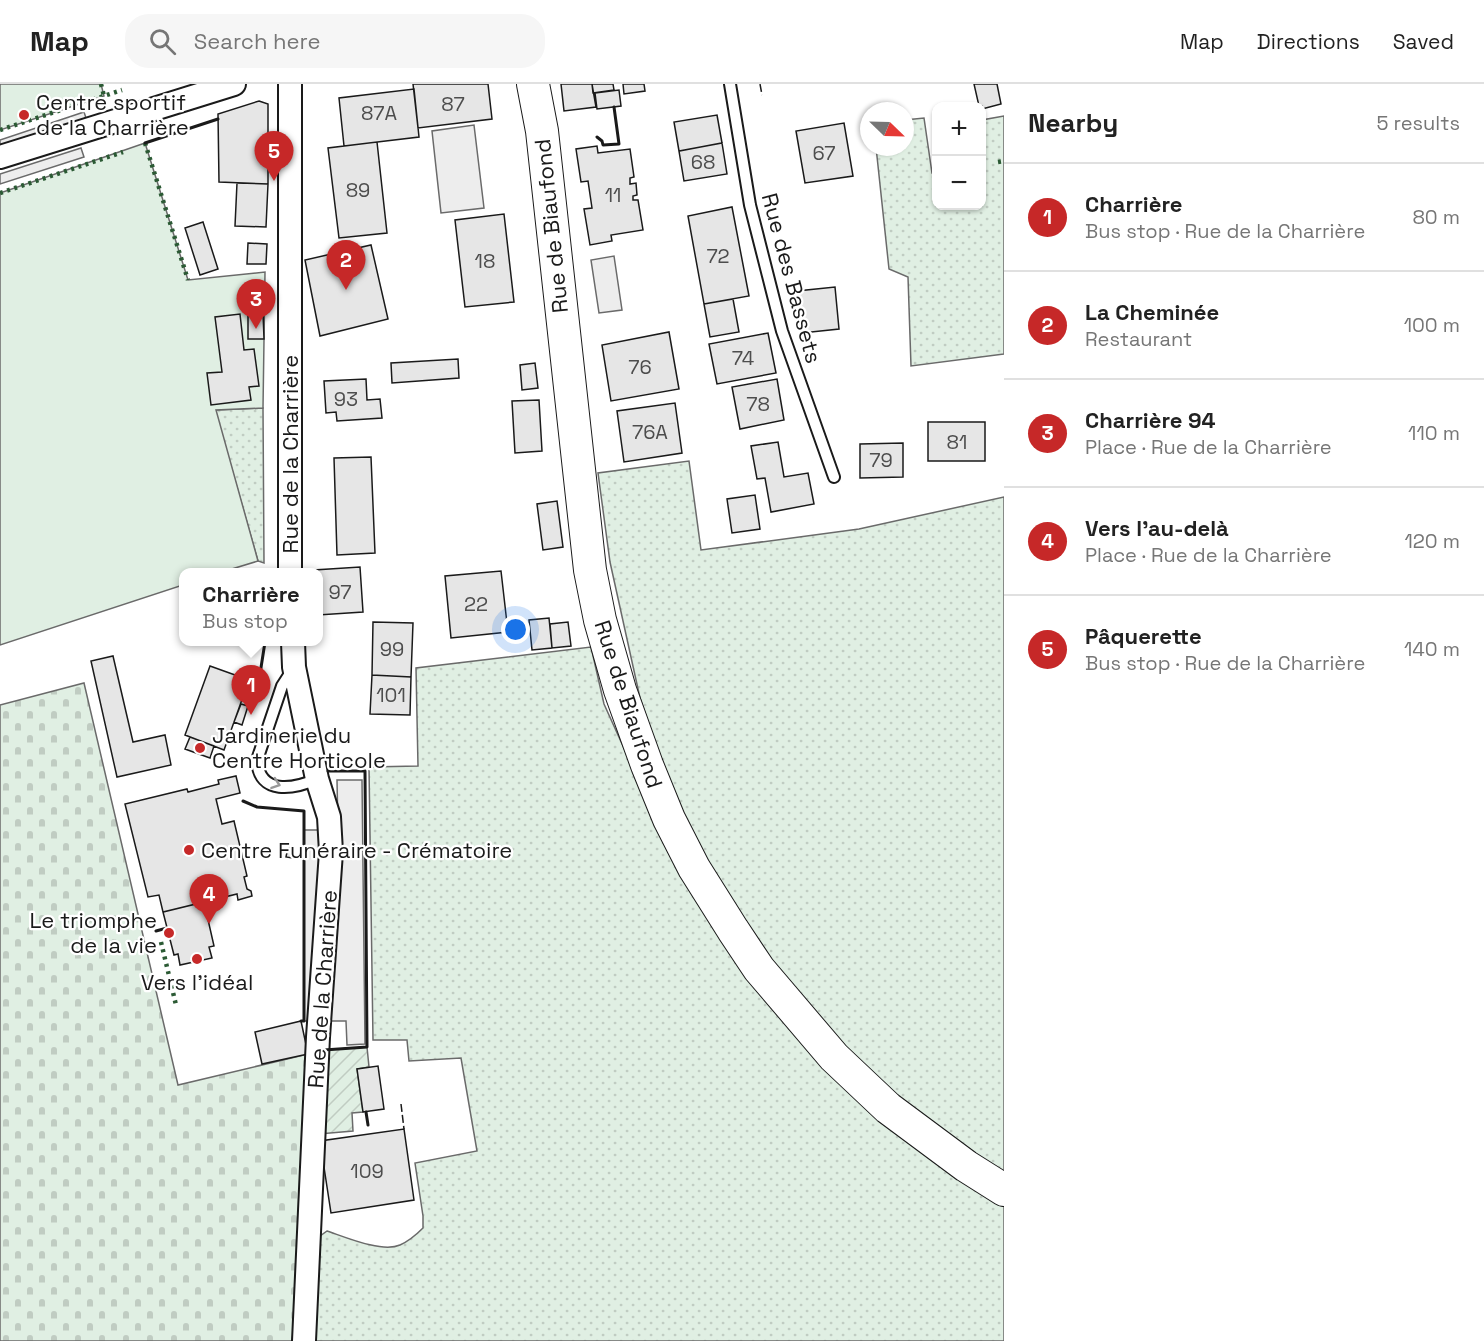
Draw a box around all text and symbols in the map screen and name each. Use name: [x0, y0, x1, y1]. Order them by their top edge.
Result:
search box: [125, 14, 545, 68]
text: Map: [30, 23, 89, 59]
icon: search: [146, 25, 179, 58]
text: Search here: [194, 27, 321, 55]
text: Map: [1180, 28, 1224, 55]
text: Directions: [1257, 28, 1360, 55]
text: Saved: [1393, 28, 1454, 55]
place label: Centre sportif de la Charrière: [36, 88, 189, 141]
house number: 87: [441, 91, 465, 117]
house number: 87A: [361, 100, 397, 126]
north arrow: [860, 102, 914, 156]
map controls: [932, 102, 986, 210]
button: +: [932, 102, 986, 156]
text: Nearby: [1028, 106, 1118, 140]
marker: Centre sportif de la Charrière: [17, 108, 31, 122]
text: 5 results: [1376, 110, 1460, 136]
pin: 5: [254, 132, 294, 181]
street label: Rue de Biaufond: [528, 137, 574, 315]
house number: 67: [812, 140, 836, 166]
house number: 68: [691, 149, 715, 175]
button: −: [932, 156, 986, 210]
house number: 89: [346, 177, 370, 203]
house number: 11: [605, 182, 621, 208]
street label: Rue des Bassets: [756, 190, 828, 366]
text: Charrière: [1085, 190, 1182, 218]
text: 1: [1043, 204, 1052, 230]
text: 80 m: [1412, 204, 1460, 230]
text: Bus stop · Rue de la Charrière: [1085, 218, 1365, 244]
pin: 2: [326, 240, 366, 290]
house number: 72: [706, 243, 730, 269]
house number: 18: [475, 248, 495, 274]
pin: 3: [236, 280, 276, 329]
text: La Cheminée: [1085, 298, 1219, 326]
text: 2: [1042, 312, 1053, 338]
text: 100 m: [1404, 312, 1460, 338]
text: Restaurant: [1085, 326, 1192, 352]
house number: 74: [732, 345, 754, 371]
house number: 76: [628, 354, 652, 380]
street label: Rue de la Charrière: [276, 355, 304, 553]
house number: 93: [334, 386, 358, 412]
house number: 78: [746, 391, 770, 417]
text: Charrière 94: [1085, 406, 1216, 434]
house number: 76A: [632, 419, 668, 445]
text: 3: [1041, 420, 1054, 446]
text: 110 m: [1408, 420, 1460, 446]
house number: 81: [947, 429, 967, 455]
text: Place · Rue de la Charrière: [1085, 434, 1332, 460]
house number: 79: [869, 447, 893, 473]
text: Vers l'au-delà: [1085, 514, 1229, 542]
text: 4: [1041, 528, 1054, 554]
text: 120 m: [1404, 528, 1460, 554]
text: Place · Rue de la Charrière: [1085, 542, 1332, 568]
popup: [179, 568, 323, 646]
house number: 97: [328, 579, 352, 605]
text: Charrière: [202, 580, 300, 608]
house number: 22: [464, 591, 488, 617]
text: Bus stop: [202, 608, 288, 634]
your location: [501, 615, 530, 644]
street label: Rue de Biaufond: [589, 616, 669, 792]
text: Pâquerette: [1085, 622, 1202, 650]
house number: 99: [380, 636, 404, 662]
text: 5: [1042, 636, 1054, 662]
text: 140 m: [1404, 636, 1460, 662]
text: Bus stop · Rue de la Charrière: [1085, 650, 1365, 676]
pin: 1: [232, 666, 270, 715]
house number: 101: [376, 682, 406, 708]
place label: Jardinerie du Centre Horticole: [212, 721, 386, 774]
marker: Jardinerie du Centre Horticole: [193, 741, 207, 755]
one-way arrow: [270, 777, 280, 789]
place label: Centre Funéraire - Crématoire: [201, 836, 512, 864]
marker: Centre Funéraire - Crématoire: [182, 843, 196, 857]
pin: 4: [190, 874, 228, 924]
street label: Rue de la Charrière: [301, 889, 343, 1089]
place label: Le triomphe de la vie: [29, 906, 157, 959]
marker: Le triomphe de la vie: [162, 926, 176, 940]
marker: Vers l'idéal: [190, 952, 204, 966]
place label: Vers l'idéal: [141, 968, 253, 996]
house number: 109: [350, 1158, 384, 1184]

